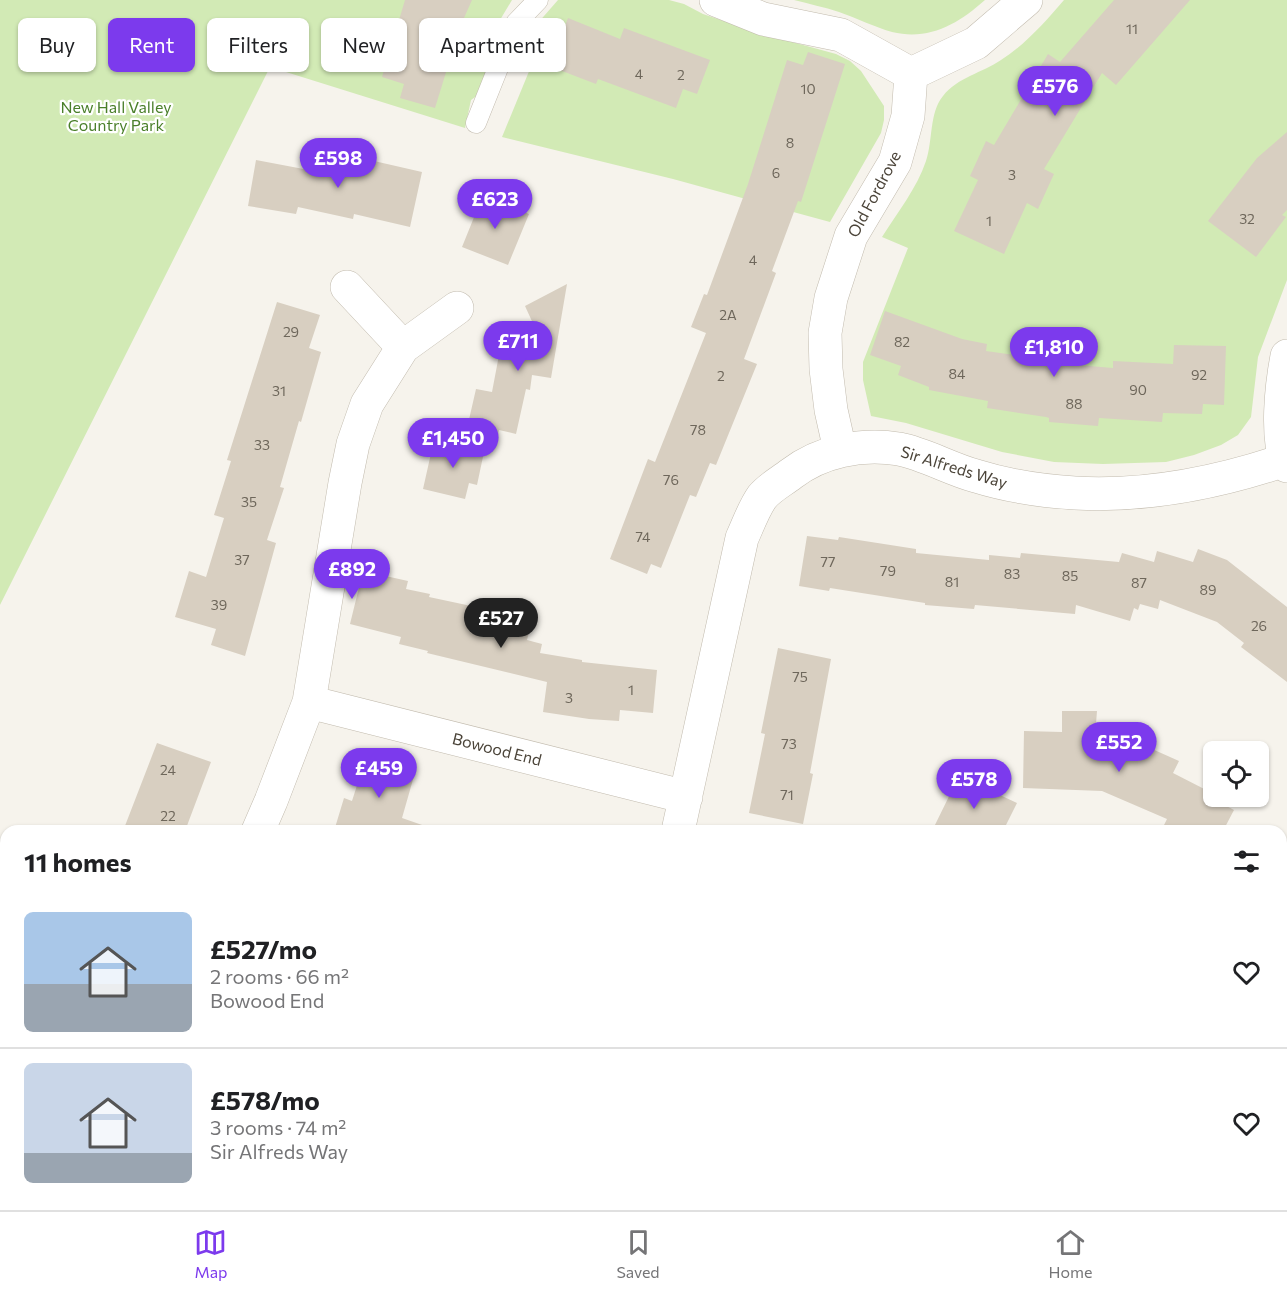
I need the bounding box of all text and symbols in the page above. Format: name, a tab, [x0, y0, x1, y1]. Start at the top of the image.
chip: Buy	[18, 18, 96, 72]
chip: Rent	[108, 18, 195, 72]
chip: Filters	[207, 18, 309, 72]
chip: New	[321, 18, 407, 72]
chip: Apartment	[419, 18, 566, 72]
house number: 11	[1126, 20, 1138, 37]
house number: 4	[635, 65, 644, 82]
house number: 2	[677, 66, 685, 83]
pin: £576	[1019, 66, 1091, 117]
text: £576	[1032, 73, 1079, 97]
house number: 10	[800, 80, 816, 97]
park label: New Hall Valley Country Park	[61, 97, 171, 134]
house number: 8	[786, 134, 794, 151]
pin: £598	[302, 138, 374, 189]
text: £598	[314, 145, 362, 169]
street label: Old Fordrove	[843, 147, 904, 240]
house number: 6	[772, 164, 780, 181]
house number: 3	[1008, 166, 1016, 183]
pin: £623	[459, 179, 531, 230]
text: £623	[471, 186, 519, 210]
house number: 32	[1239, 210, 1255, 227]
house number: 1	[986, 212, 992, 229]
house number: 4	[749, 251, 758, 268]
house number: 2A	[719, 306, 737, 323]
pin: £711	[482, 321, 554, 372]
house number: 29	[283, 323, 299, 340]
pin: £1,810	[1005, 327, 1103, 378]
text: £711	[497, 328, 539, 352]
house number: 82	[894, 333, 910, 350]
text: £1,810	[1024, 334, 1084, 358]
house number: 84	[949, 365, 966, 382]
house number: 92	[1191, 366, 1207, 383]
house number: 2	[717, 367, 725, 384]
house number: 90	[1129, 381, 1147, 398]
house number: 31	[272, 382, 286, 399]
house number: 88	[1066, 395, 1083, 412]
pin: £1,450	[404, 418, 502, 469]
house number: 78	[690, 421, 706, 438]
text: £1,450	[422, 425, 484, 449]
house number: 33	[254, 436, 270, 453]
street label: Sir Alfreds Way	[899, 441, 1010, 492]
house number: 76	[663, 471, 679, 488]
house number: 35	[241, 493, 257, 510]
house number: 74	[636, 528, 651, 545]
pin: £892	[316, 549, 388, 600]
house number: 37	[234, 551, 250, 568]
house number: 77	[821, 553, 835, 570]
text: £892	[328, 556, 376, 580]
house number: 79	[880, 562, 896, 579]
house number: 83	[1004, 565, 1020, 582]
house number: 85	[1062, 567, 1078, 584]
house number: 81	[945, 573, 959, 590]
house number: 87	[1131, 574, 1147, 591]
house number: 89	[1200, 581, 1217, 598]
house number: 39	[211, 596, 227, 613]
pin: £527	[465, 598, 537, 649]
text: £527	[478, 605, 524, 629]
house number: 26	[1251, 617, 1267, 634]
house number: 75	[792, 668, 808, 685]
house number: 1	[628, 681, 634, 698]
house number: 3	[565, 689, 573, 706]
pin: £552	[1083, 722, 1155, 773]
street label: Bowood End	[450, 728, 544, 769]
text: £552	[1096, 729, 1142, 753]
house number: 73	[781, 735, 797, 752]
map controls	[1203, 741, 1269, 807]
button: locate	[1203, 741, 1269, 807]
pin: £459	[343, 748, 415, 799]
text: £459	[355, 755, 403, 779]
pin: £578	[938, 759, 1010, 810]
house number: 24	[160, 761, 177, 778]
text: £578	[950, 766, 998, 790]
house number: 71	[780, 786, 794, 803]
house number: 22	[160, 807, 176, 824]
icon: filters	[1230, 845, 1263, 878]
text: 11 homes	[24, 846, 132, 877]
text: £527/mo	[210, 933, 317, 964]
icon: home	[72, 936, 144, 1008]
icon: heart	[1230, 956, 1263, 989]
text: 2 rooms · 66 m²	[210, 964, 349, 988]
text: Bowood End	[210, 988, 324, 1012]
text: £578/mo	[210, 1084, 320, 1115]
icon: home	[72, 1087, 144, 1159]
icon: heart	[1230, 1107, 1263, 1140]
text: 3 rooms · 74 m²	[210, 1115, 346, 1139]
text: Sir Alfreds Way	[210, 1139, 348, 1163]
tab: Map	[194, 1226, 227, 1281]
tab: Saved	[616, 1226, 660, 1281]
tab: Home	[1049, 1226, 1093, 1281]

